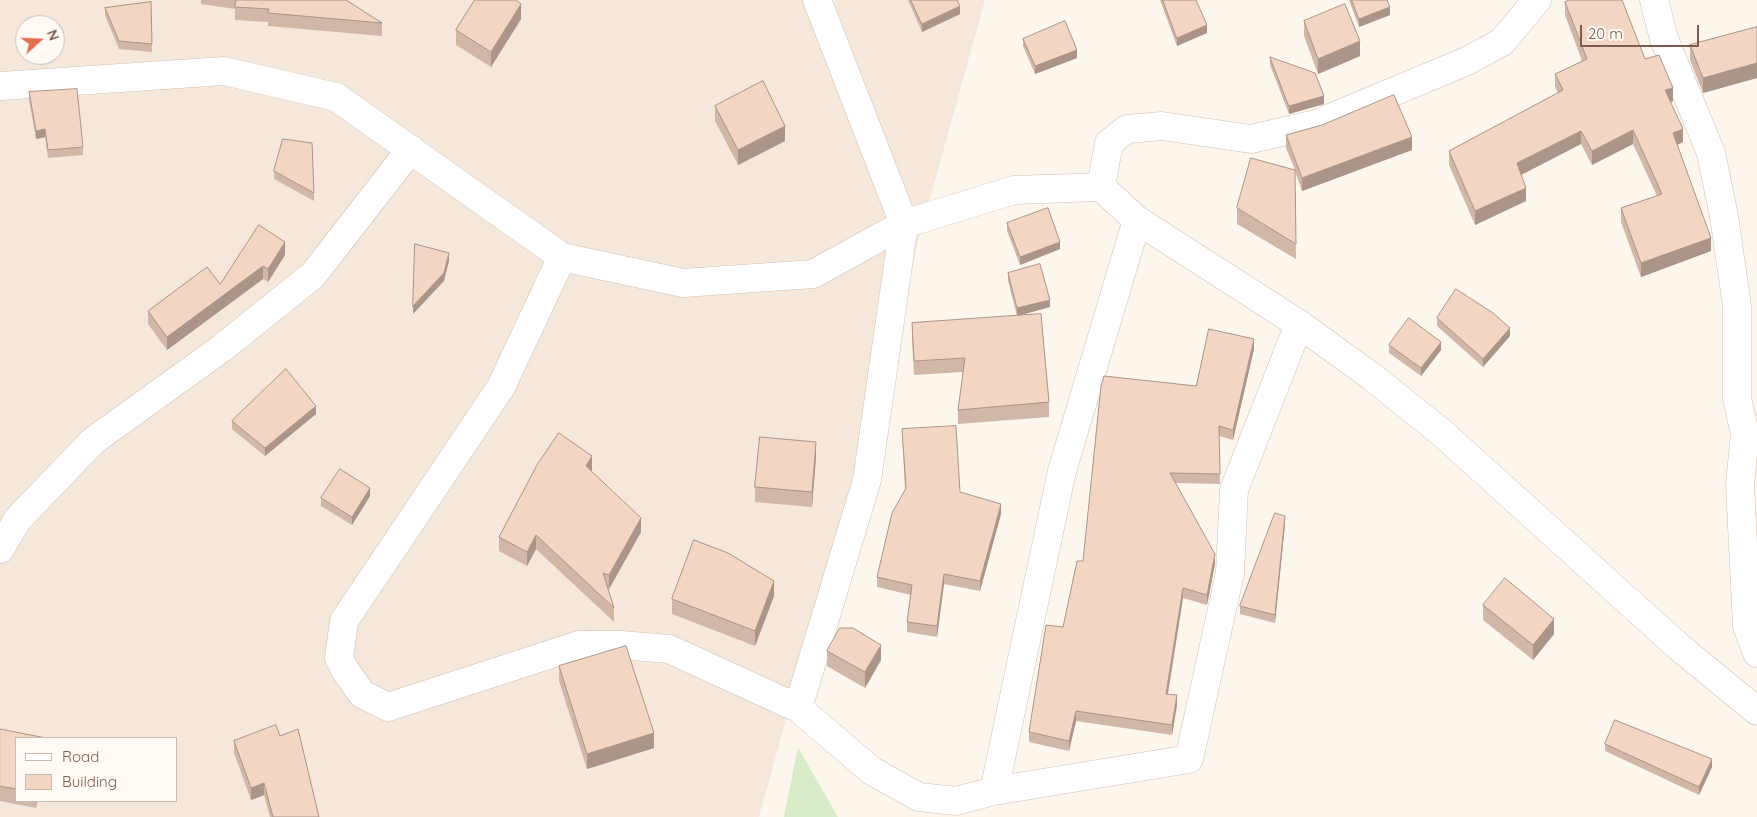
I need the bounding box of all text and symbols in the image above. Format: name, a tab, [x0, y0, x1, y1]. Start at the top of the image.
north arrow	[15, 15, 65, 65]
scale bar	[1582, 15, 1701, 47]
text: 20 m	[1588, 24, 1623, 43]
text: N	[43, 27, 63, 43]
legend	[15, 737, 178, 802]
text: Road	[62, 747, 99, 766]
text: Building	[62, 772, 117, 791]

